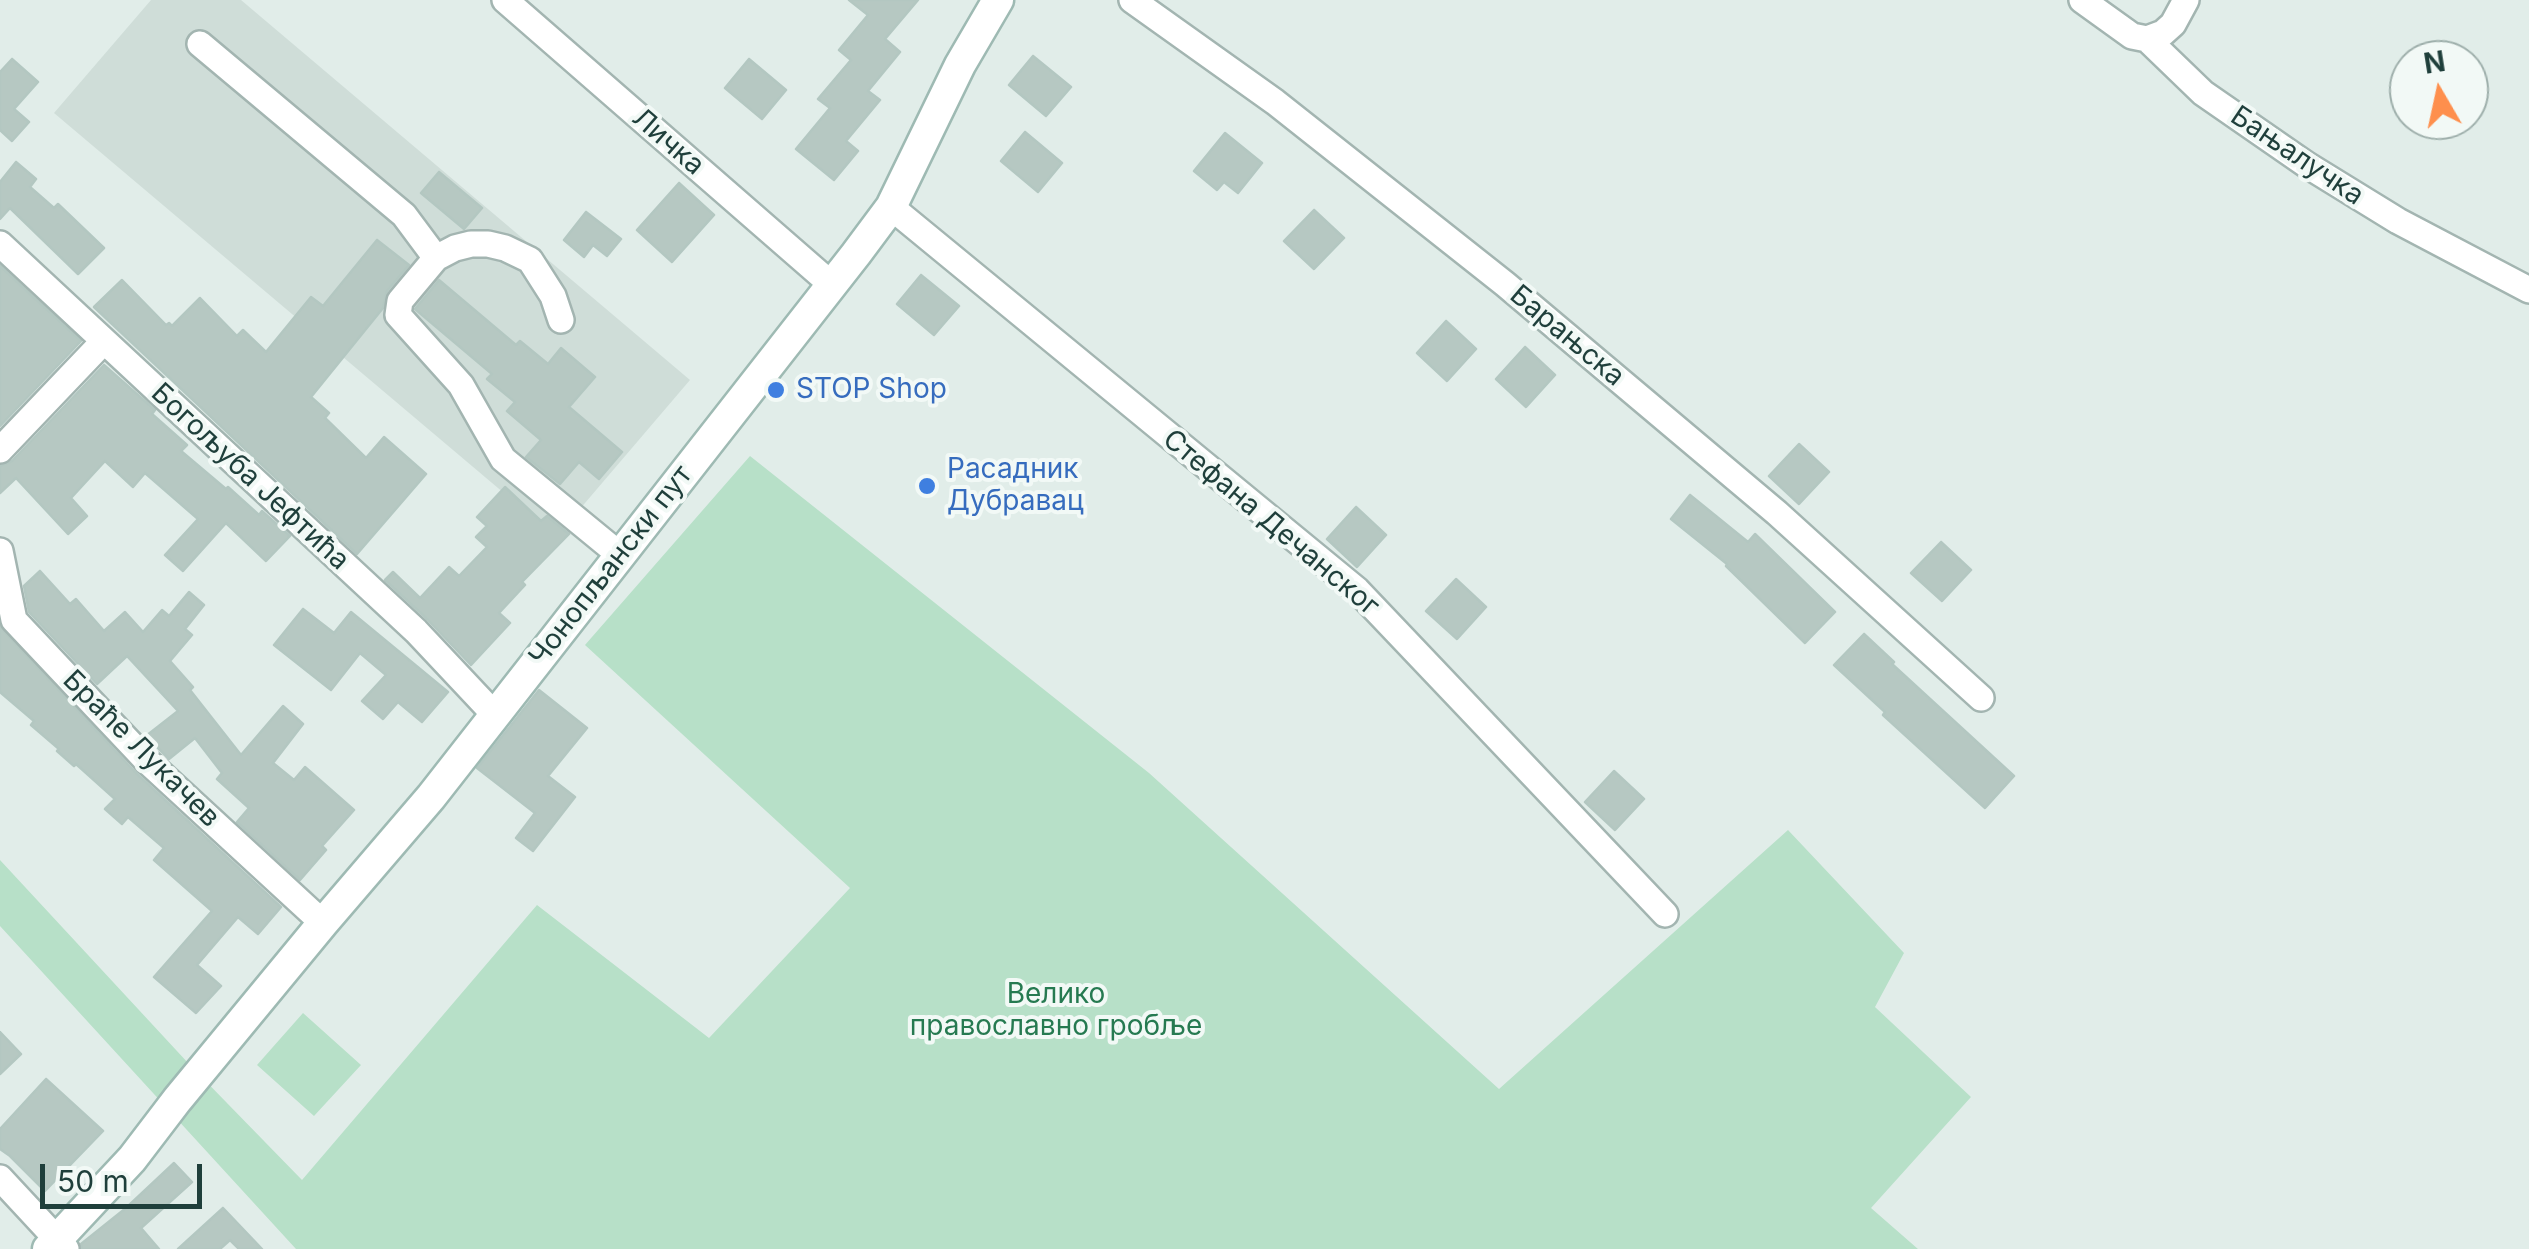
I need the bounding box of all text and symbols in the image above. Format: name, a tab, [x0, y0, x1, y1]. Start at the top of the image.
north arrow	[2389, 40, 2489, 140]
text: N	[2421, 44, 2448, 81]
street label: Бањалучка	[2224, 99, 2370, 213]
street label: Личка	[625, 102, 711, 182]
street label: Барањска	[1503, 278, 1631, 394]
place label: STOP Shop	[796, 373, 947, 407]
street label: Богољуба Јефтића	[144, 377, 356, 577]
marker: STOP Shop	[765, 379, 787, 401]
street label: Стефана Дечанског	[1156, 423, 1386, 623]
place label: Расадник Дубравац	[947, 453, 1084, 519]
street label: Чонопљански пут	[522, 459, 700, 673]
marker: Расадник Дубравац	[916, 475, 938, 497]
street label: Браће Лукачев	[56, 664, 226, 834]
park label: Велико православно гробље	[910, 978, 1202, 1044]
scale bar	[45, 1144, 208, 1206]
text: 50 m	[57, 1163, 129, 1199]

